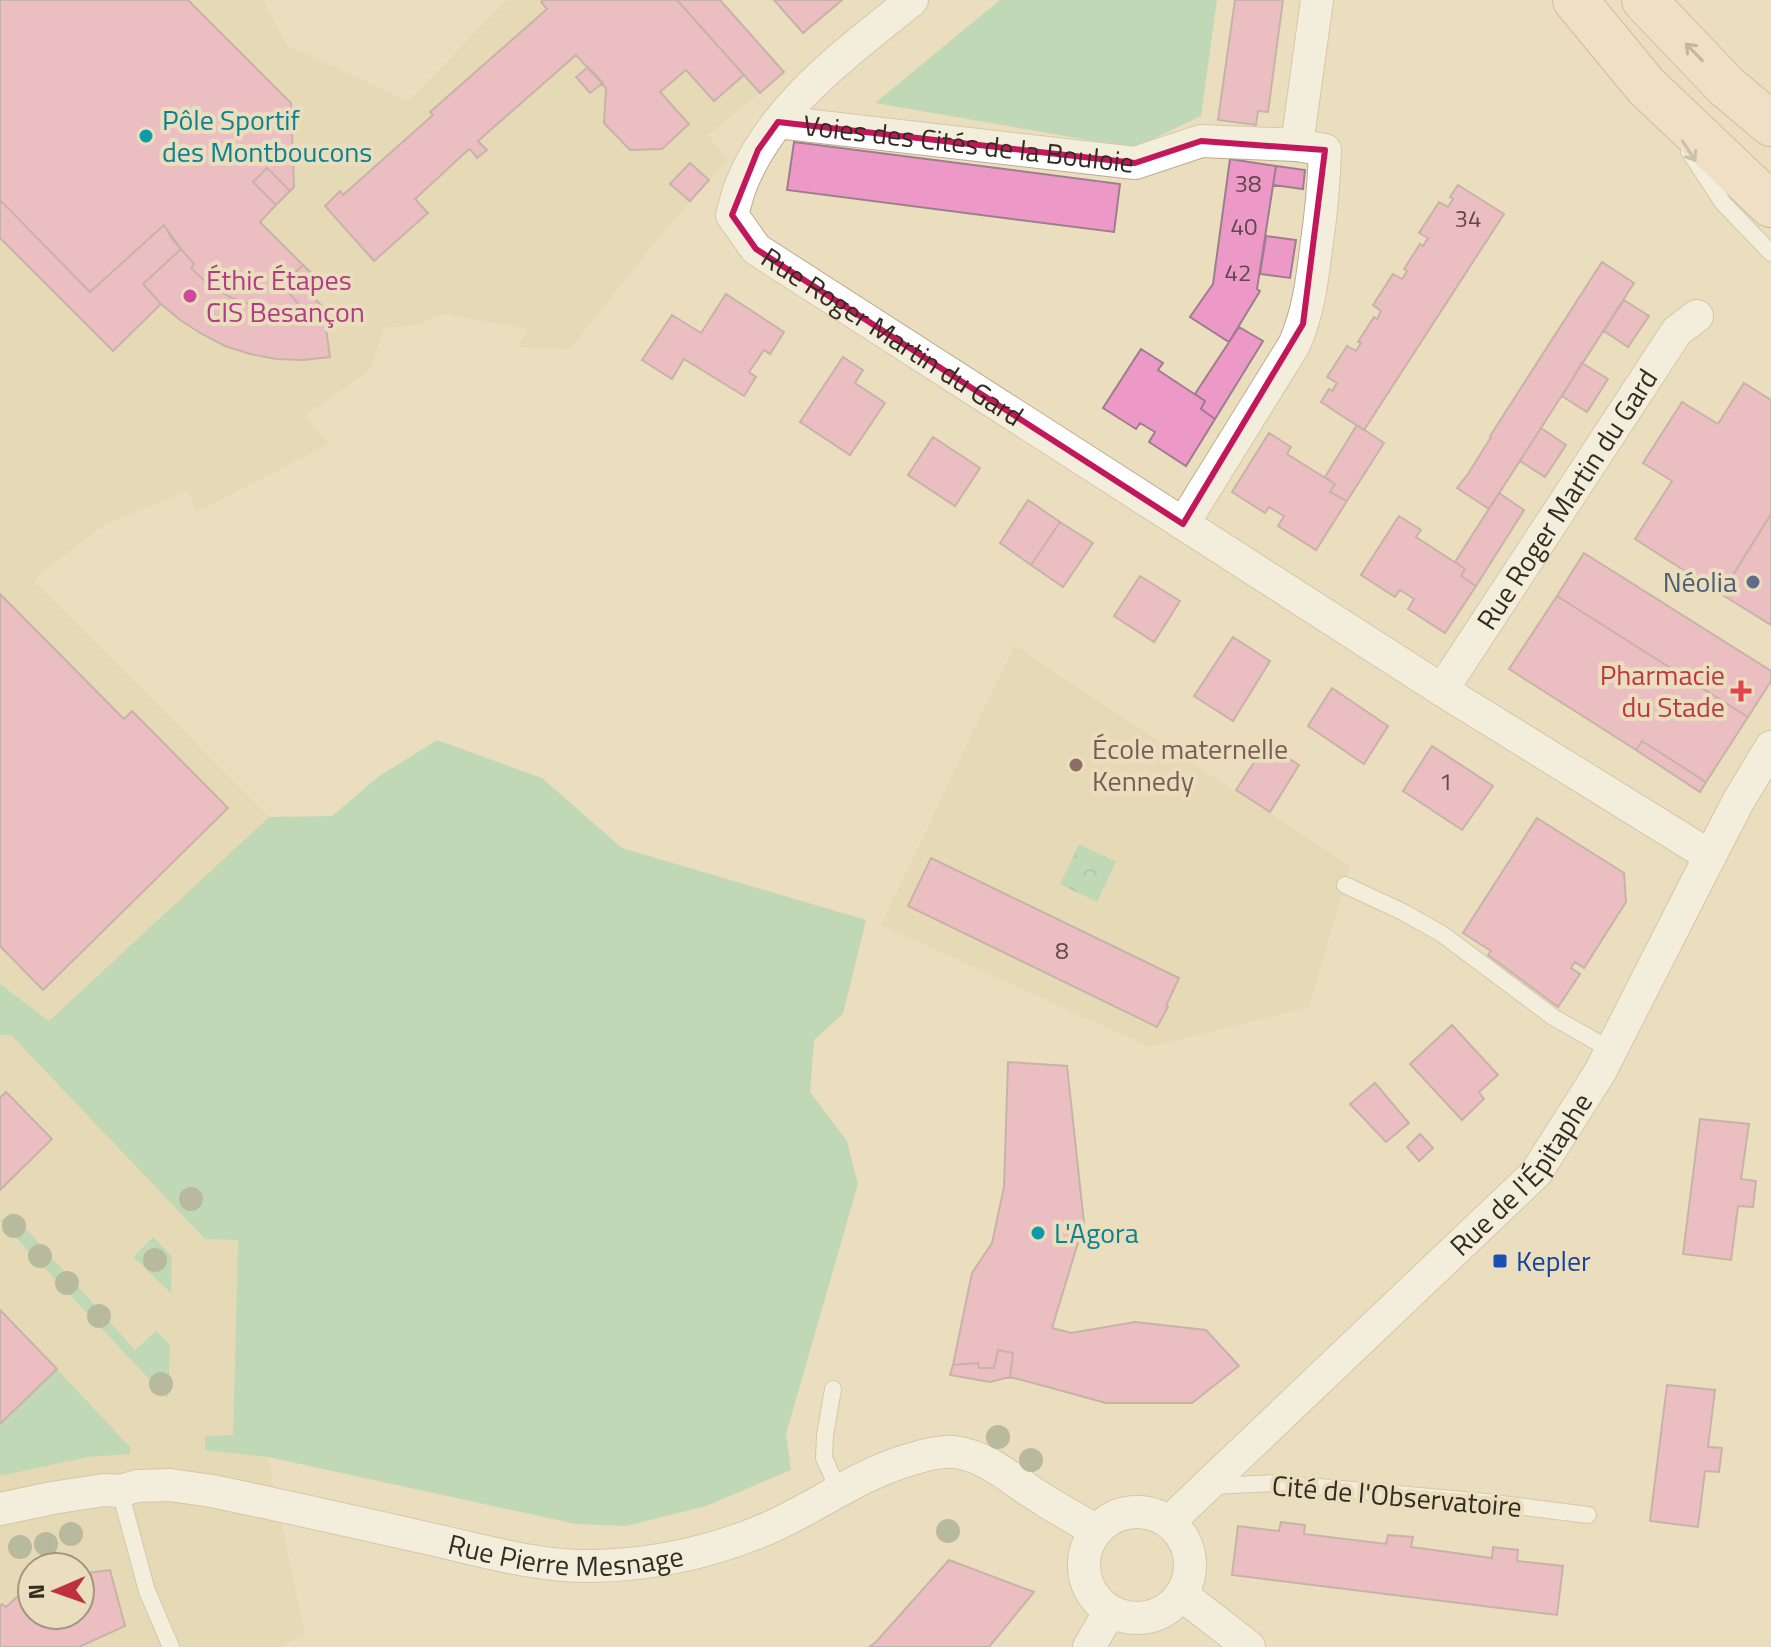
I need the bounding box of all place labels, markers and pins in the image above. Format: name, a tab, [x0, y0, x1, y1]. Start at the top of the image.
place label: Pôle Sportif des Montboucons	[162, 98, 372, 173]
marker: Pôle Sportif des Montboucons	[137, 127, 155, 145]
place label: Éthic Étapes CIS Besançon	[206, 258, 365, 333]
marker: Éthic Étapes CIS Besançon	[181, 287, 199, 305]
place label: Néolia	[1663, 560, 1737, 603]
marker: Néolia	[1744, 573, 1762, 591]
place label: Pharmacie du Stade	[1600, 653, 1725, 728]
marker: Pharmacie du Stade	[1732, 682, 1750, 700]
place label: École maternelle Kennedy	[1092, 727, 1288, 802]
marker: École maternelle Kennedy	[1067, 756, 1085, 774]
place label: L'Agora	[1054, 1211, 1139, 1254]
marker: L'Agora	[1029, 1224, 1047, 1242]
place label: Kepler	[1516, 1239, 1591, 1282]
marker: Kepler	[1491, 1252, 1509, 1270]

